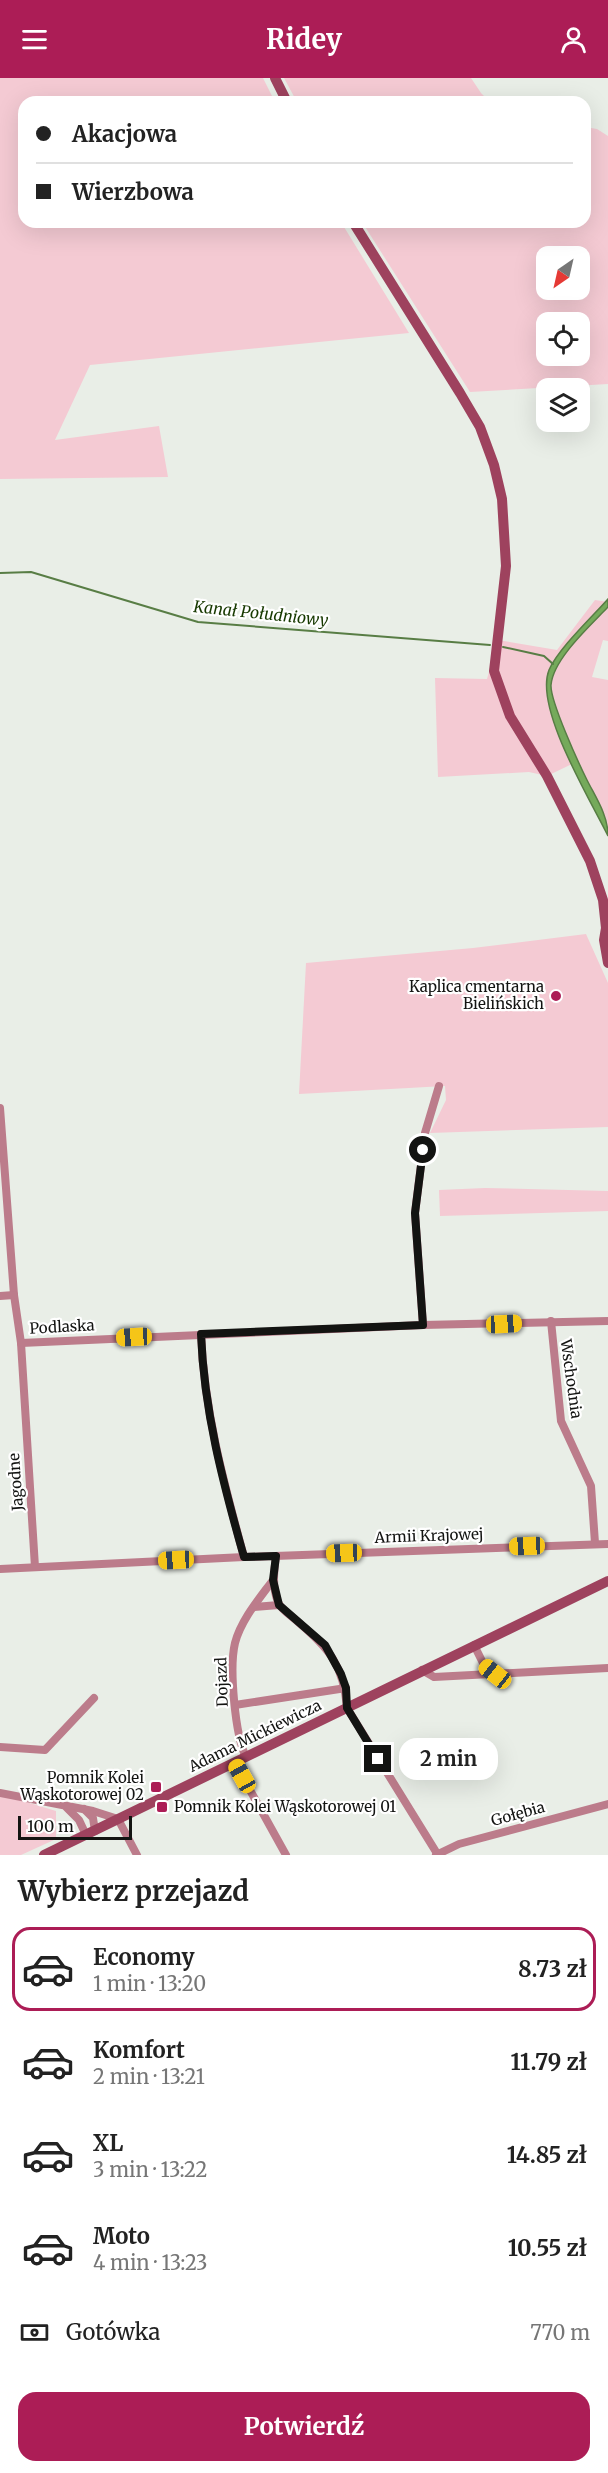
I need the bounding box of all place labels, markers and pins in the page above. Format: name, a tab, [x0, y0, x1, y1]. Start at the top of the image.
place label: Kaplica cmentarna Bielińskich	[409, 977, 544, 1013]
marker: Kaplica cmentarna Bielińskich	[549, 989, 563, 1003]
place label: Pomnik Kolei Wąskotorowej 02	[19, 1768, 144, 1804]
marker: Pomnik Kolei Wąskotorowej 02	[149, 1780, 163, 1794]
place label: Pomnik Kolei Wąskotorowej 01	[174, 1797, 396, 1816]
marker: Pomnik Kolei Wąskotorowej 01	[155, 1800, 169, 1814]

